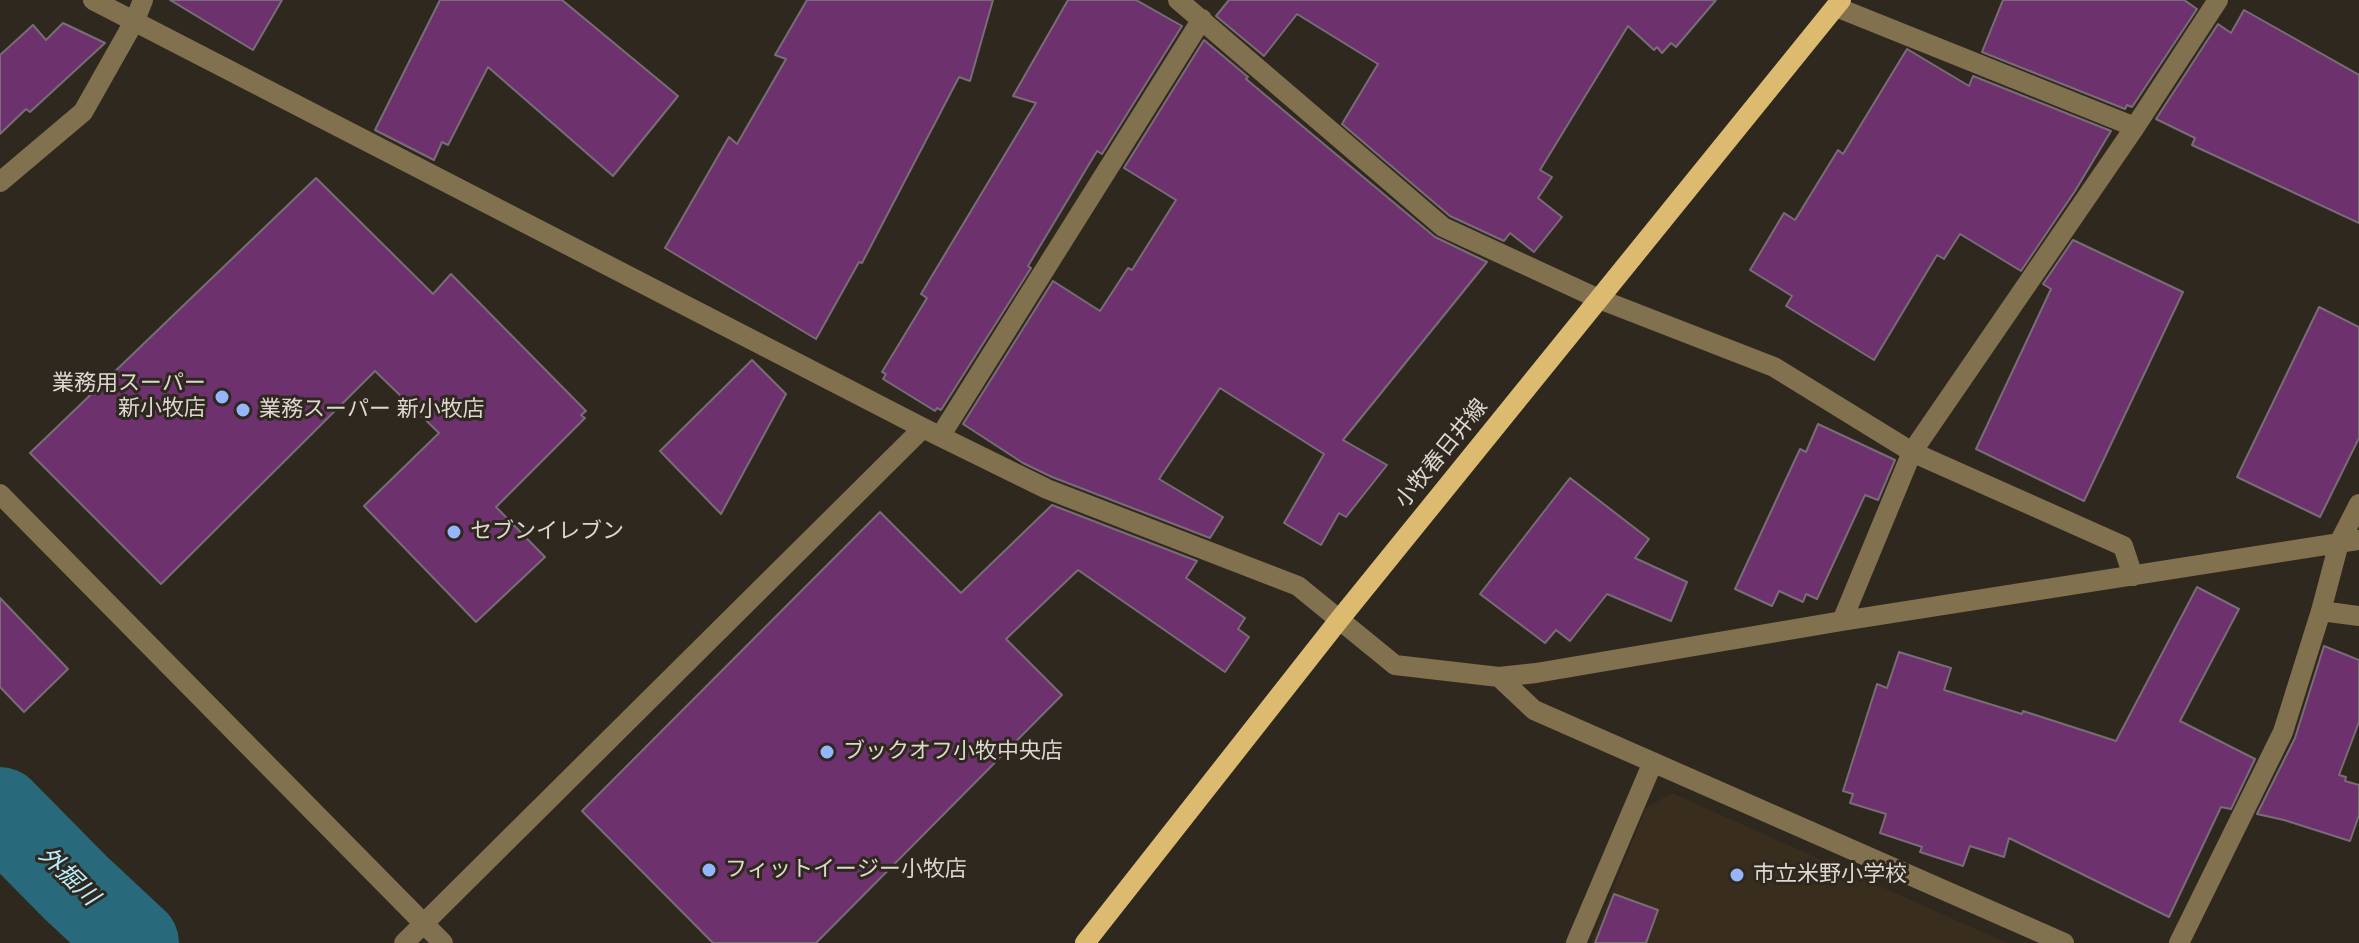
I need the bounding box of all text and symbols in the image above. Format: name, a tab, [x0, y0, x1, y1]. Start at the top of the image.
place label: 業務用スーパー 新小牧店	[52, 371, 206, 422]
marker: 業務用スーパー 新小牧店	[213, 388, 231, 406]
street label: 小牧春日井線	[1390, 394, 1494, 514]
place label: 業務スーパー 新小牧店	[259, 397, 485, 423]
marker: 業務スーパー 新小牧店	[234, 401, 252, 419]
place label: セブンイレブン	[470, 519, 624, 545]
marker: セブンイレブン	[445, 523, 463, 541]
place label: ブックオフ小牧中央店	[843, 739, 1063, 765]
marker: ブックオフ小牧中央店	[818, 743, 836, 761]
water label: 外掘川	[32, 842, 104, 912]
place label: フィットイージー小牧店	[725, 857, 967, 883]
marker: フィットイージー小牧店	[700, 861, 718, 879]
place label: 市立米野小学校	[1753, 862, 1907, 888]
marker: 市立米野小学校	[1728, 866, 1746, 884]

